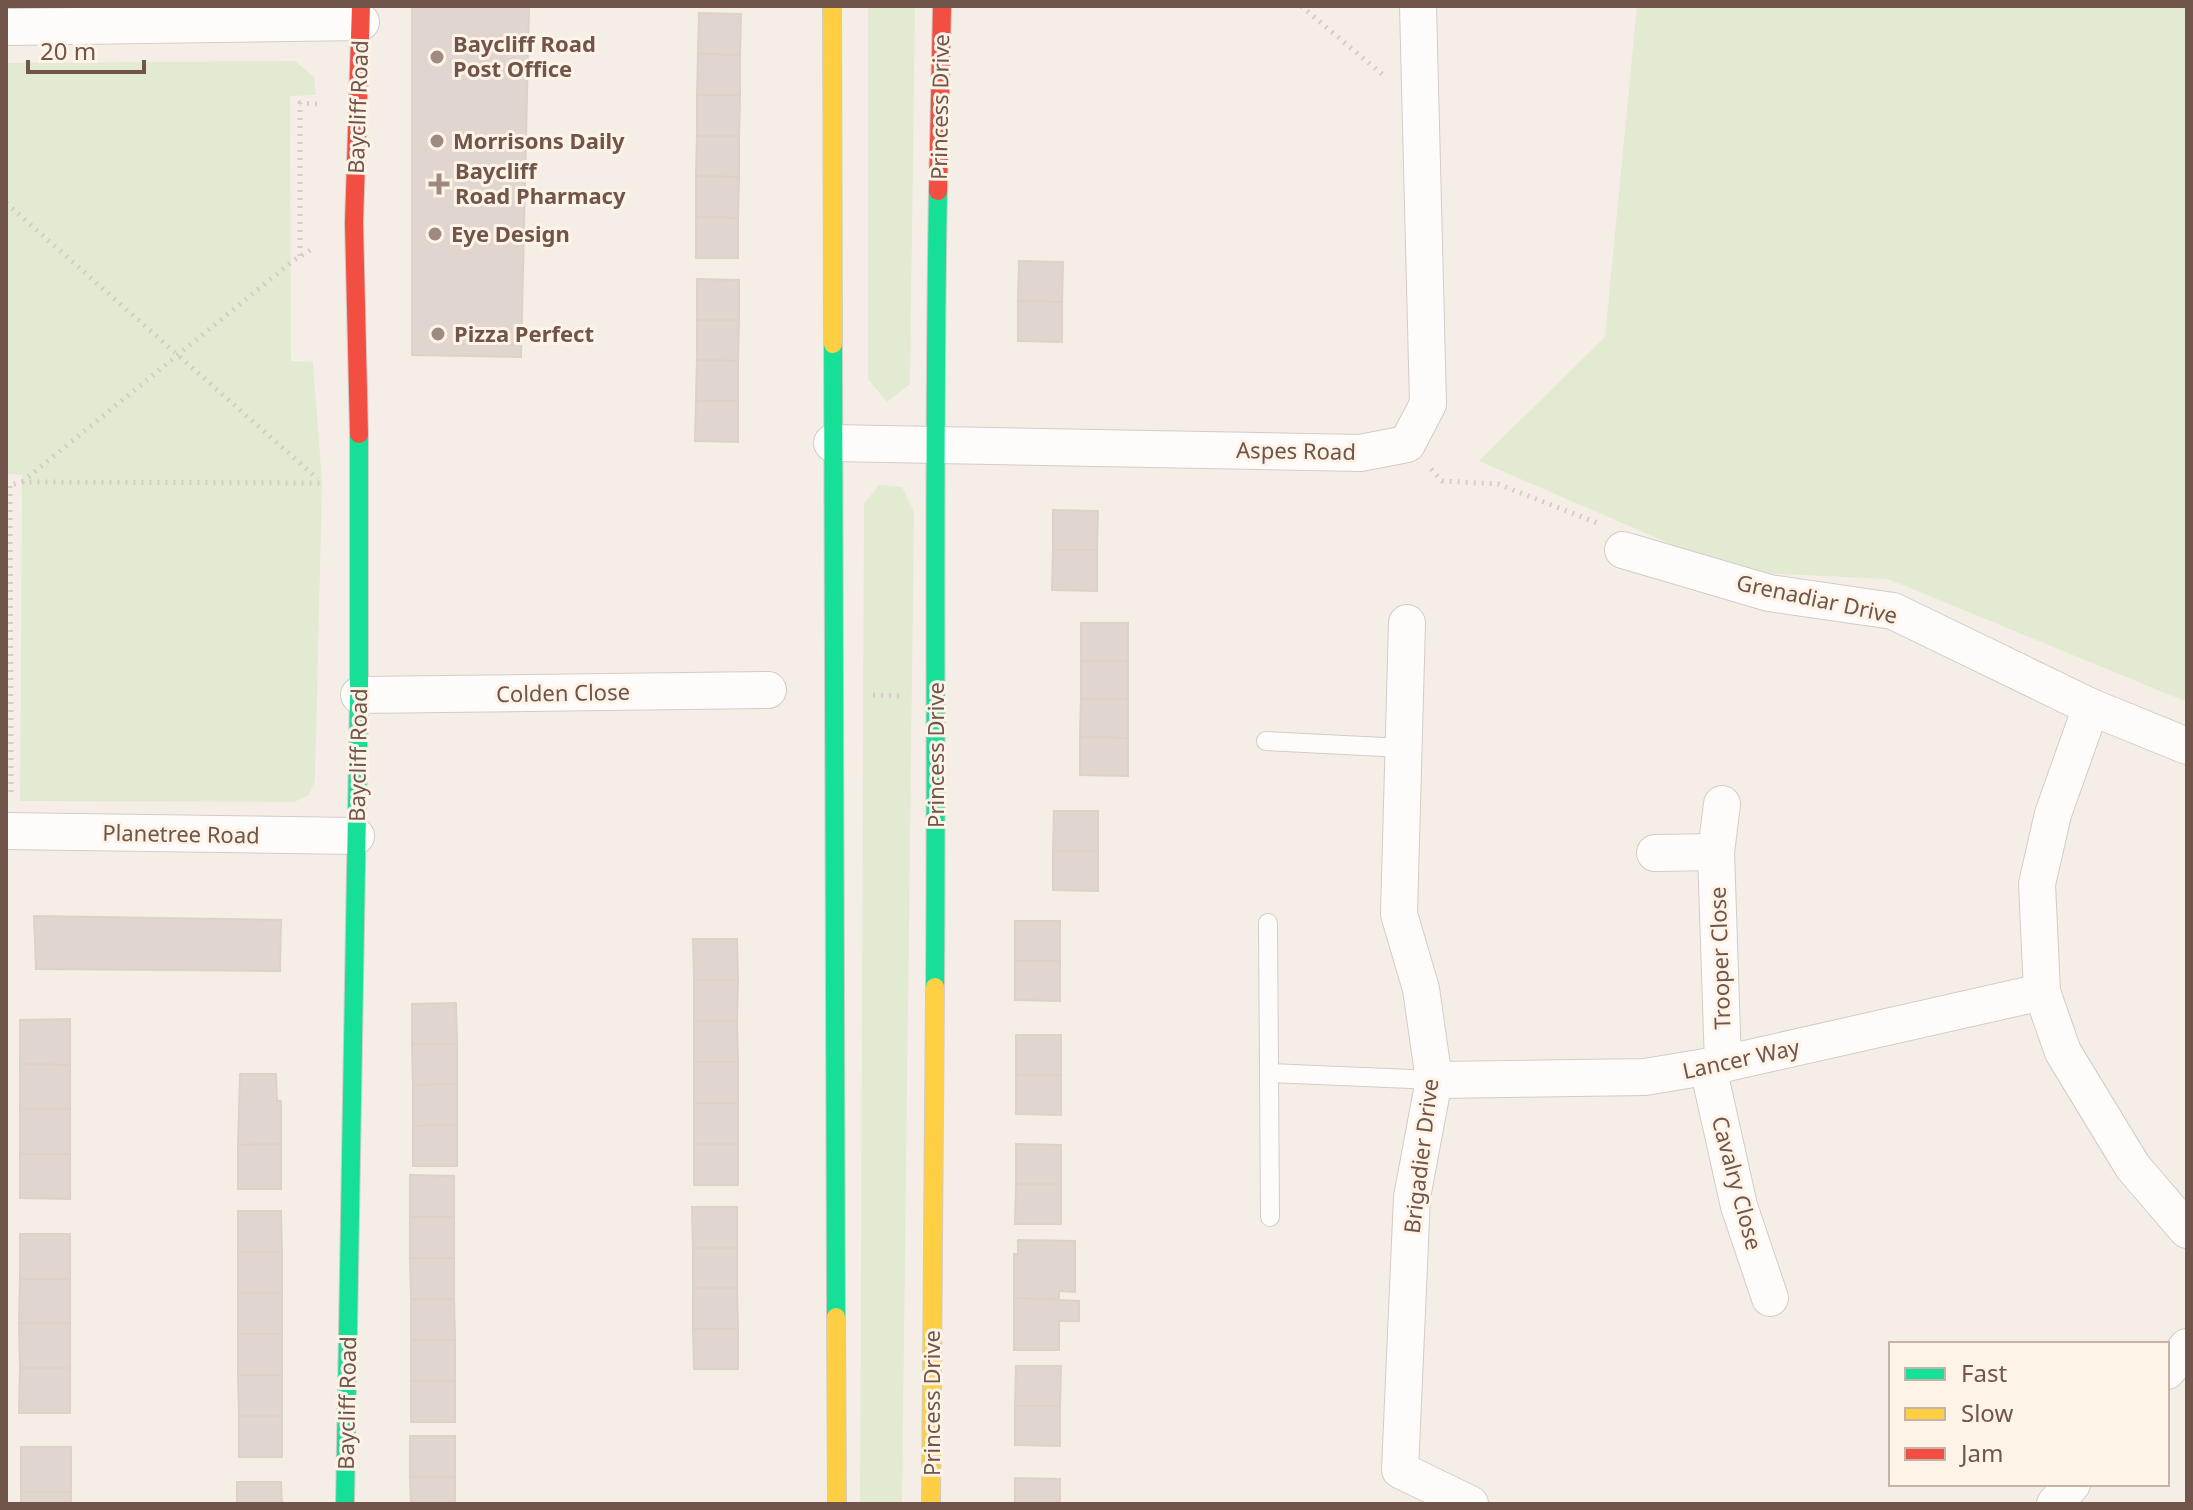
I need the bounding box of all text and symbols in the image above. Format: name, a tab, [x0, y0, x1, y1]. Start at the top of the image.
scale bar	[28, 24, 144, 74]
place label: Baycliff Road Post Office	[453, 28, 596, 83]
text: 20 m	[40, 34, 96, 67]
street label: Princess Drive	[923, 34, 955, 180]
street label: Baycliff Road	[340, 40, 374, 174]
marker: Baycliff Road Post Office	[428, 48, 446, 66]
place label: Morrisons Daily	[453, 125, 625, 155]
marker: Morrisons Daily	[428, 132, 446, 150]
place label: Baycliff Road Pharmacy	[455, 155, 626, 210]
marker: Baycliff Road Pharmacy	[430, 175, 448, 193]
place label: Eye Design	[451, 218, 570, 248]
marker: Eye Design	[426, 225, 444, 243]
place label: Pizza Perfect	[454, 318, 594, 348]
marker: Pizza Perfect	[429, 325, 447, 343]
street label: Aspes Road	[1236, 434, 1356, 466]
street label: Grenadiar Drive	[1734, 566, 1900, 630]
street label: Colden Close	[496, 676, 630, 708]
street label: Princess Drive	[920, 682, 950, 828]
street label: Baycliff Road	[341, 688, 373, 822]
street label: Planetree Road	[102, 817, 260, 849]
street label: Trooper Close	[1702, 886, 1736, 1030]
street label: Lancer Way	[1680, 1031, 1803, 1085]
street label: Brigadier Drive	[1396, 1077, 1444, 1235]
street label: Cavalry Close	[1706, 1113, 1770, 1253]
street label: Princess Drive	[916, 1330, 946, 1476]
street label: Baycliff Road	[330, 1336, 362, 1470]
legend	[1889, 1342, 2169, 1486]
text: Fast	[1961, 1356, 2007, 1389]
text: Slow	[1961, 1396, 2013, 1429]
text: Jam	[1959, 1436, 2003, 1469]

